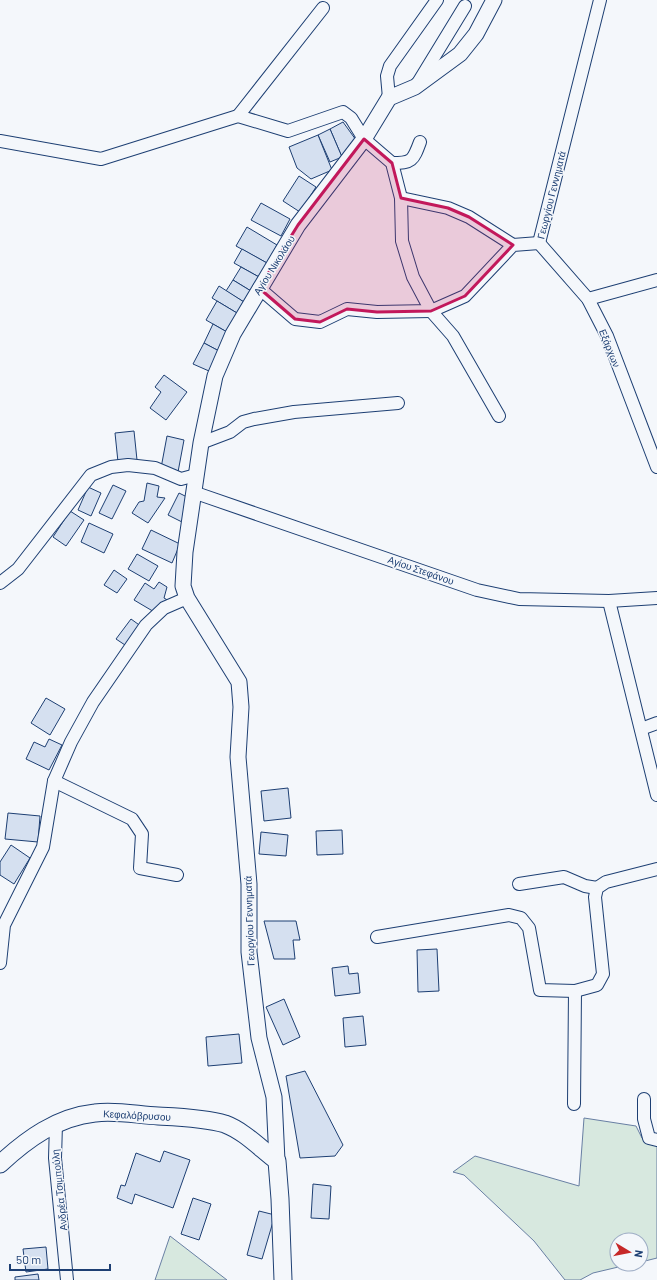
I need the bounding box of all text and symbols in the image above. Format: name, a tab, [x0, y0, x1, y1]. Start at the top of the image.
street label: Γεωργίου Γεννηματά	[534, 150, 568, 240]
street label: Αγίου Νικολάου	[251, 233, 297, 297]
street label: Εξάρχων	[596, 327, 623, 369]
street label: Αγίου Στεφάνου	[386, 553, 456, 587]
street label: Γεωργίου Γεννηματά	[241, 876, 257, 966]
street label: Κεφαλόβρυσου	[103, 1107, 171, 1123]
street label: Ανδρέα Τσιμπούλη	[49, 1149, 69, 1231]
north arrow	[609, 1232, 649, 1272]
scale bar	[10, 1246, 110, 1272]
text: N	[632, 1249, 646, 1259]
text: 50 m	[16, 1252, 41, 1266]

